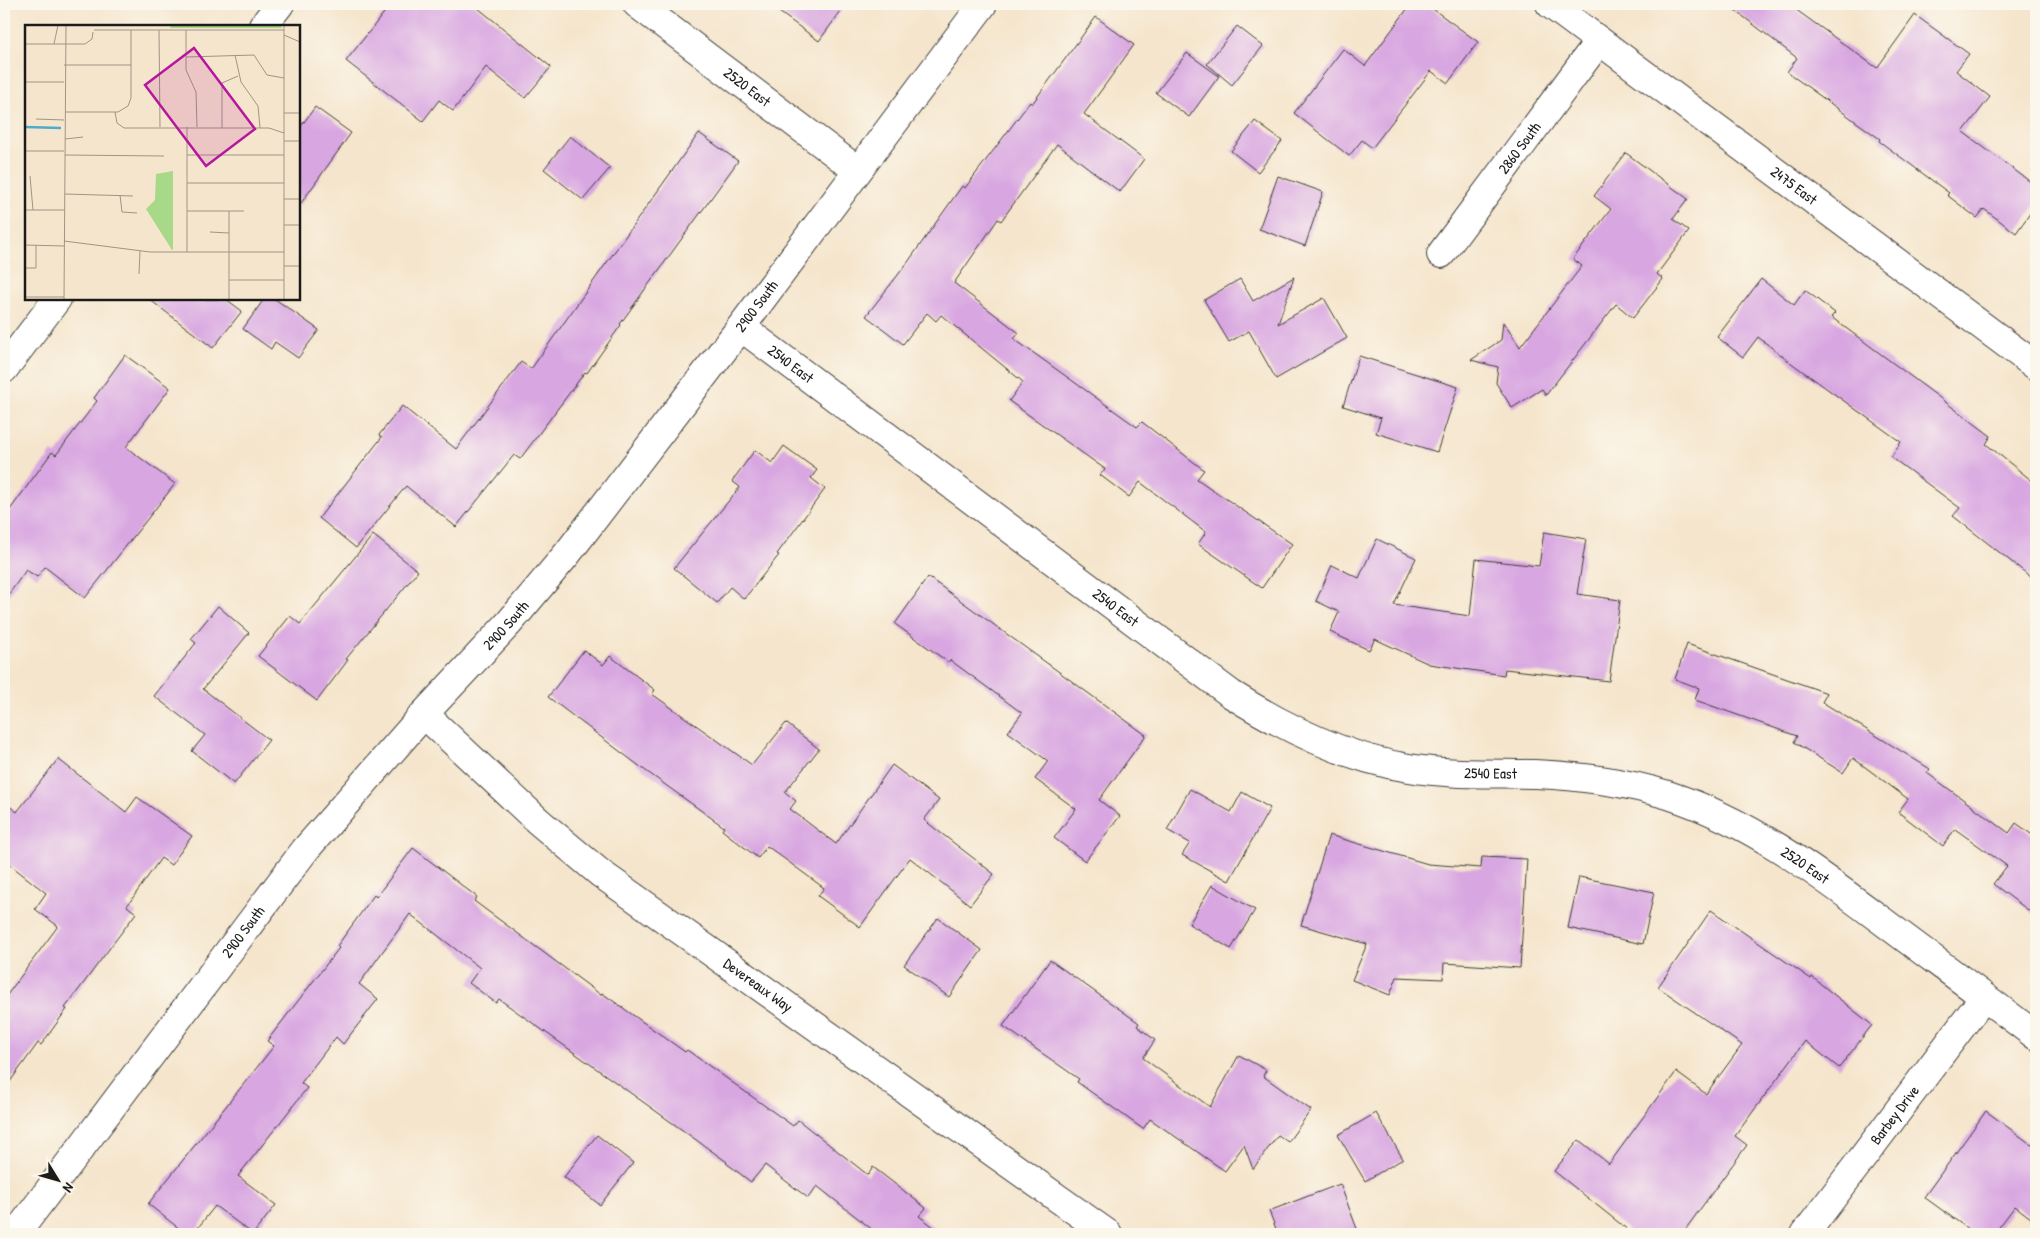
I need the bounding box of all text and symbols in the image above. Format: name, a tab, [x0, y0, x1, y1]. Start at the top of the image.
inset map	[25, 25, 300, 300]
street label: 2520 East	[720, 62, 776, 112]
street label: 2860 South	[1493, 117, 1546, 178]
street label: 2475 East	[1766, 161, 1822, 210]
street label: 2900 South	[730, 276, 783, 336]
street label: 2540 East	[764, 340, 819, 388]
street label: 2540 East	[1088, 583, 1144, 632]
street label: 2900 South	[478, 596, 533, 655]
street label: 2540 East	[1464, 762, 1518, 784]
street label: 2520 East	[1777, 841, 1834, 889]
street label: 2900 South	[217, 901, 269, 962]
street label: Devereaux Way	[719, 953, 797, 1017]
street label: Barbey Drive	[1865, 1081, 1924, 1149]
north arrow	[32, 1156, 82, 1206]
text: N	[59, 1179, 79, 1197]

